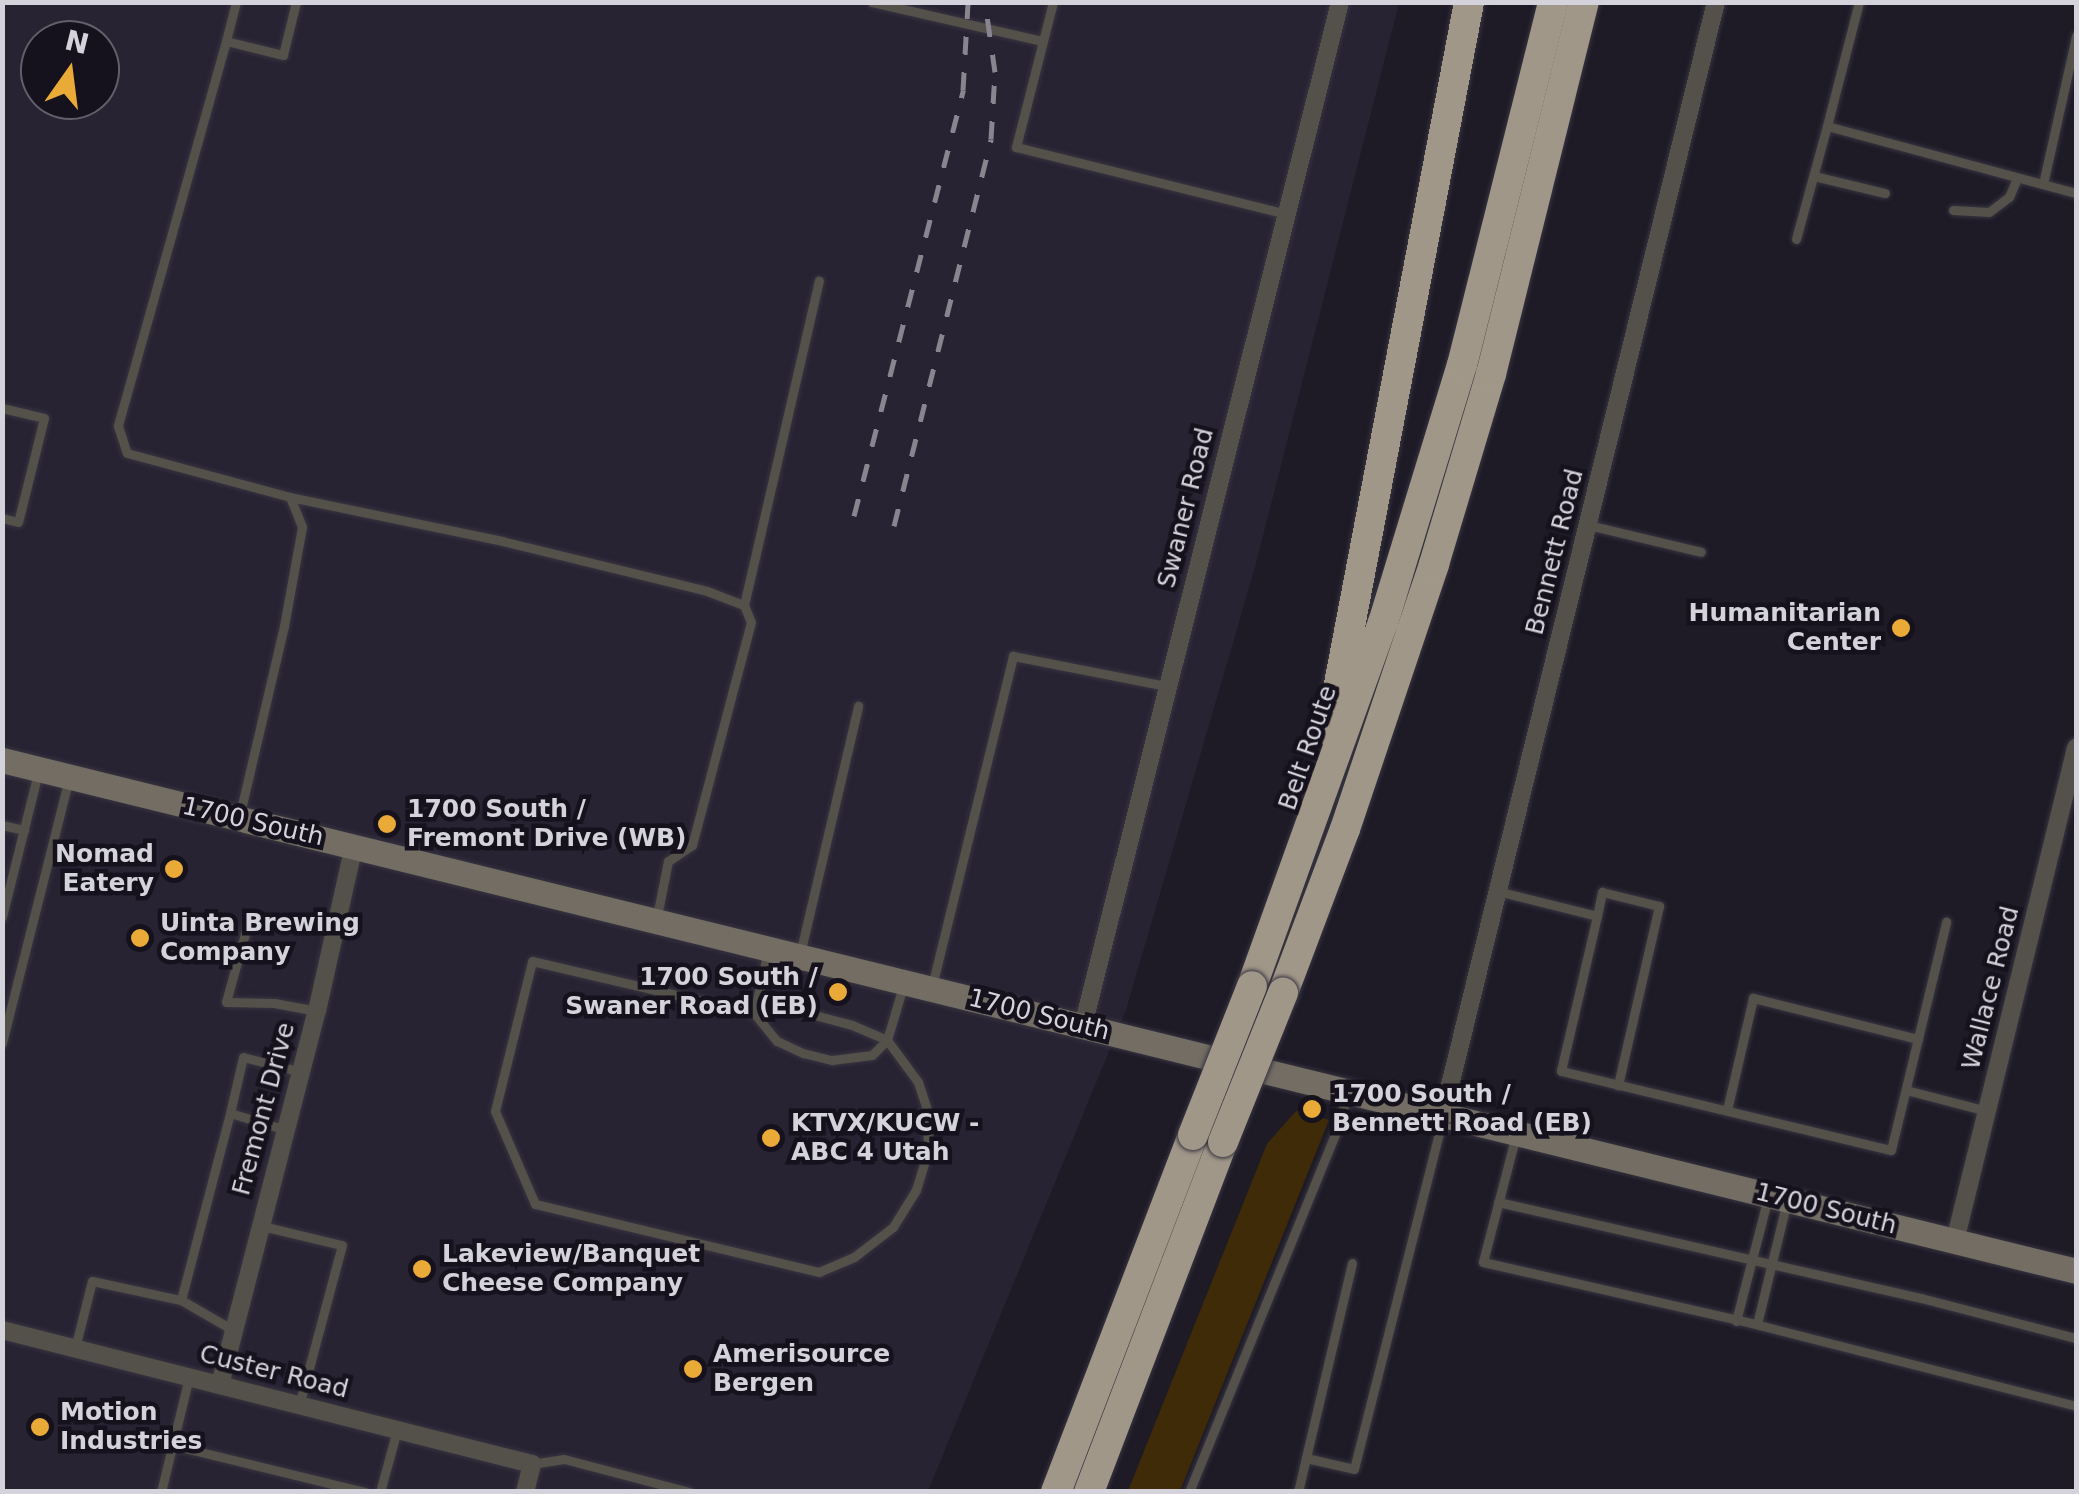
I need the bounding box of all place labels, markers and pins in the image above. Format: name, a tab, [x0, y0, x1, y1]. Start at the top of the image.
place label: Humanitarian Center	[1689, 599, 1881, 658]
marker: Humanitarian Center	[1890, 617, 1912, 639]
place label: 1700 South / Fremont Drive (WB)	[407, 795, 687, 854]
marker: 1700 South / Fremont Drive (WB)	[376, 813, 398, 835]
place label: Nomad Eatery	[55, 840, 154, 899]
marker: Nomad Eatery	[163, 858, 185, 880]
place label: Uinta Brewing Company	[160, 909, 360, 968]
marker: Uinta Brewing Company	[129, 927, 151, 949]
place label: 1700 South / Swaner Road (EB)	[565, 963, 818, 1022]
marker: 1700 South / Swaner Road (EB)	[827, 981, 849, 1003]
place label: 1700 South / Bennett Road (EB)	[1332, 1080, 1592, 1139]
marker: 1700 South / Bennett Road (EB)	[1301, 1098, 1323, 1120]
place label: KTVX/KUCW - ABC 4 Utah	[791, 1109, 979, 1168]
marker: KTVX/KUCW - ABC 4 Utah	[760, 1127, 782, 1149]
place label: Lakeview/Banquet Cheese Company	[442, 1240, 700, 1299]
marker: Lakeview/Banquet Cheese Company	[411, 1258, 433, 1280]
place label: Amerisource Bergen	[713, 1340, 890, 1399]
marker: Amerisource Bergen	[682, 1358, 704, 1380]
place label: Motion Industries	[60, 1398, 202, 1457]
marker: Motion Industries	[29, 1416, 51, 1438]

